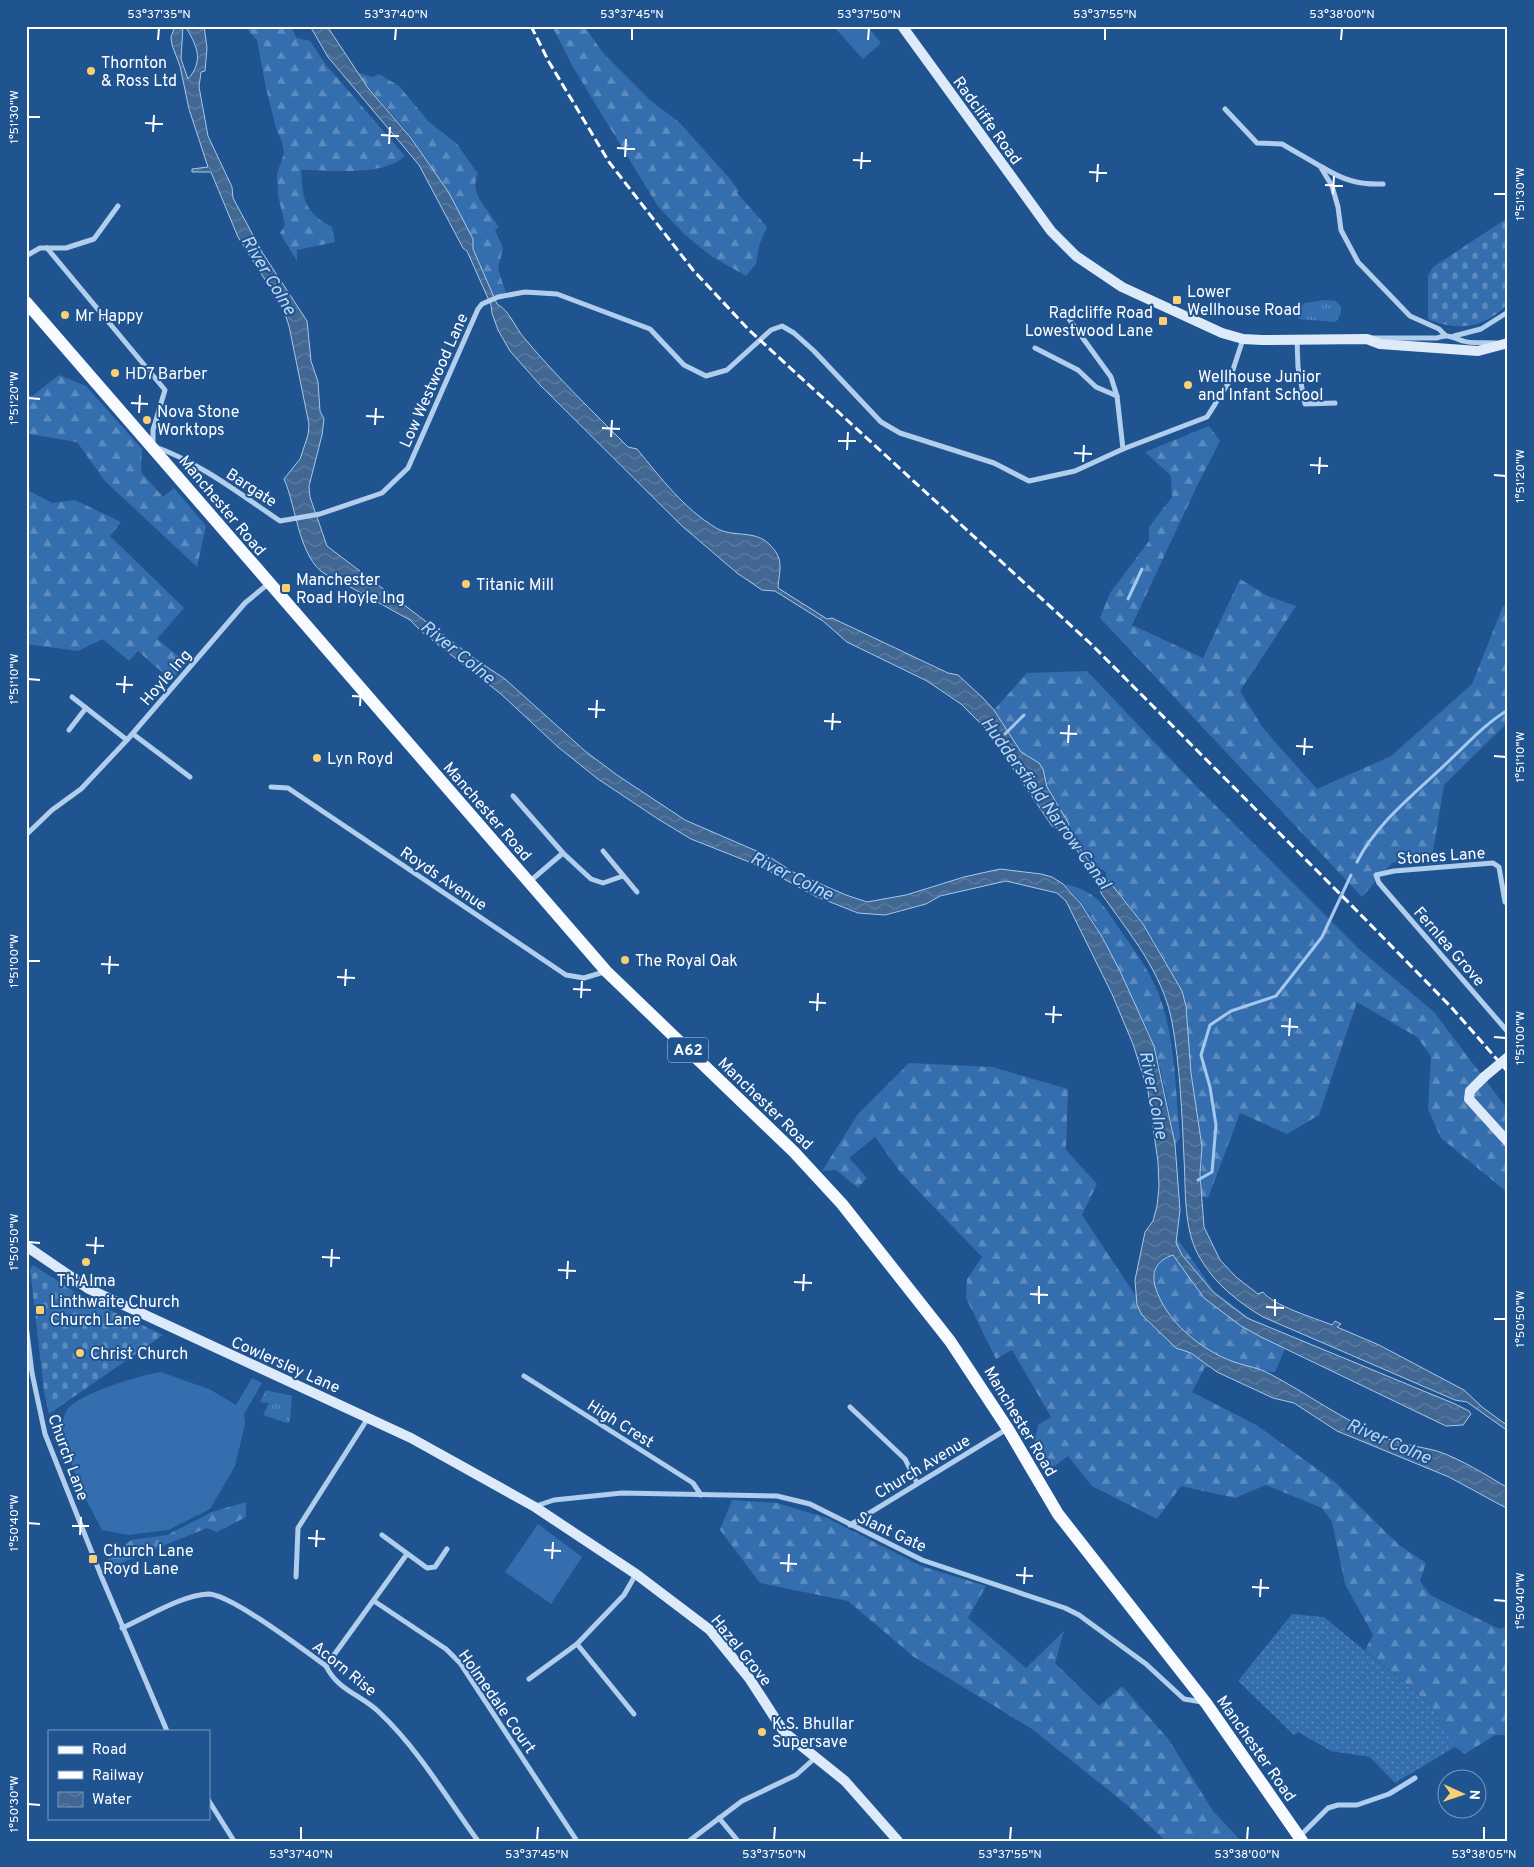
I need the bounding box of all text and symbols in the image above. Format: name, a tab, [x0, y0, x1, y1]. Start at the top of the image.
text: 53°37'35"N	[127, 7, 191, 23]
text: 53°37'40"N	[364, 7, 428, 23]
text: 53°37'45"N	[600, 7, 664, 23]
text: 53°37'50"N	[837, 7, 901, 23]
text: 53°37'55"N	[1073, 7, 1137, 23]
text: 53°38'00"N	[1309, 7, 1375, 23]
place label: Thornton & Ross Ltd	[101, 54, 177, 92]
marker: Thornton & Ross Ltd	[85, 65, 97, 77]
street label: Radcliffe Road	[948, 73, 1025, 169]
text: 1°51'30"W	[7, 90, 23, 144]
text: 1°51'30"W	[1513, 167, 1529, 221]
water label: River Colne	[235, 232, 301, 321]
place label: Lower Wellhouse Road	[1187, 283, 1301, 321]
marker: Lower Wellhouse Road	[1171, 294, 1183, 306]
place label: Radcliffe Road Lowestwood Lane	[1025, 304, 1153, 342]
place label: Mr Happy	[75, 307, 144, 327]
marker: Mr Happy	[59, 309, 71, 321]
street label: Low Westwood Lane	[396, 310, 473, 451]
marker: Radcliffe Road Lowestwood Lane	[1157, 315, 1169, 327]
place label: HD7 Barber	[125, 365, 207, 385]
marker: HD7 Barber	[109, 367, 121, 379]
place label: Wellhouse Junior and Infant School	[1198, 368, 1323, 406]
text: 1°51'20"W	[7, 371, 23, 425]
marker: Wellhouse Junior and Infant School	[1182, 379, 1194, 391]
place label: Nova Stone Worktops	[157, 403, 239, 441]
marker: Nova Stone Worktops	[141, 414, 153, 426]
text: 1°51'20"W	[1513, 449, 1529, 503]
street label: Manchester Road	[174, 452, 269, 561]
street label: Bargate	[222, 465, 280, 513]
place label: Manchester Road Hoyle Ing	[296, 571, 405, 609]
place label: Titanic Mill	[476, 576, 554, 596]
marker: Titanic Mill	[460, 578, 472, 590]
marker: Manchester Road Hoyle Ing	[280, 582, 292, 594]
water label: River Colne	[415, 616, 499, 691]
street label: Hoyle Ing	[137, 646, 196, 710]
text: 1°51'10"W	[7, 654, 23, 704]
water label: Huddersfield Narrow Canal	[975, 713, 1116, 896]
text: 1°51'10"W	[1513, 732, 1529, 782]
place label: Lyn Royd	[327, 750, 393, 770]
marker: Lyn Royd	[311, 752, 323, 764]
street label: Manchester Road	[438, 759, 535, 866]
street label: Royds Avenue	[396, 843, 490, 916]
street label: Stones Lane	[1396, 844, 1486, 870]
water label: River Colne	[746, 847, 837, 908]
street label: Fernlea Grove	[1408, 903, 1488, 991]
text: 1°51'00"W	[7, 934, 23, 988]
place label: The Royal Oak	[635, 952, 738, 972]
marker: The Royal Oak	[619, 954, 631, 966]
text: 1°51'00"W	[1513, 1011, 1529, 1065]
road number: A62	[668, 1038, 708, 1062]
water label: River Colne	[1133, 1049, 1172, 1142]
street label: Manchester Road	[713, 1054, 817, 1155]
text: 1°50'50"W	[7, 1213, 23, 1271]
marker: Th'Alma	[80, 1256, 92, 1268]
place label: Th'Alma	[57, 1272, 115, 1292]
text: 1°50'50"W	[1513, 1290, 1529, 1348]
place label: Linthwaite Church Church Lane	[50, 1293, 180, 1331]
marker: Linthwaite Church Church Lane	[34, 1304, 46, 1316]
street label: Cowlersley Lane	[228, 1333, 343, 1399]
place label: Christ Church	[90, 1345, 188, 1365]
marker: Christ Church	[74, 1347, 86, 1359]
street label: Manchester Road	[979, 1363, 1060, 1481]
street label: High Crest	[583, 1396, 657, 1453]
street label: Church Lane	[42, 1412, 92, 1504]
water label: River Colne	[1343, 1414, 1435, 1471]
street label: Church Avenue	[872, 1431, 974, 1504]
text: 1°50'40"W	[7, 1494, 23, 1552]
street label: Slant Gate	[853, 1508, 929, 1558]
place label: Church Lane Royd Lane	[103, 1542, 194, 1580]
marker: Church Lane Royd Lane	[87, 1553, 99, 1565]
text: 1°50'40"W	[1513, 1572, 1529, 1630]
street label: Hazel Grove	[706, 1612, 775, 1691]
street label: Acorn Rise	[307, 1637, 380, 1702]
street label: Holmedale Court	[453, 1646, 540, 1758]
street label: Manchester Road	[1211, 1692, 1299, 1806]
place label: K.S. Bhullar Supersave	[772, 1715, 854, 1753]
marker: K.S. Bhullar Supersave	[756, 1726, 768, 1738]
legend	[48, 1730, 210, 1820]
text: Road	[92, 1741, 127, 1760]
text: Railway	[92, 1767, 144, 1786]
north arrow	[1436, 1770, 1486, 1820]
text: 1°50'30"W	[7, 1776, 23, 1832]
text: N	[1465, 1789, 1482, 1800]
text: Water	[92, 1791, 132, 1810]
text: 53°37'40"N	[269, 1847, 333, 1863]
text: 53°37'45"N	[505, 1847, 569, 1863]
text: 53°37'50"N	[742, 1847, 806, 1863]
text: 53°37'55"N	[978, 1847, 1042, 1863]
text: 53°38'00"N	[1214, 1847, 1280, 1863]
text: 53°38'05"N	[1451, 1847, 1517, 1863]

